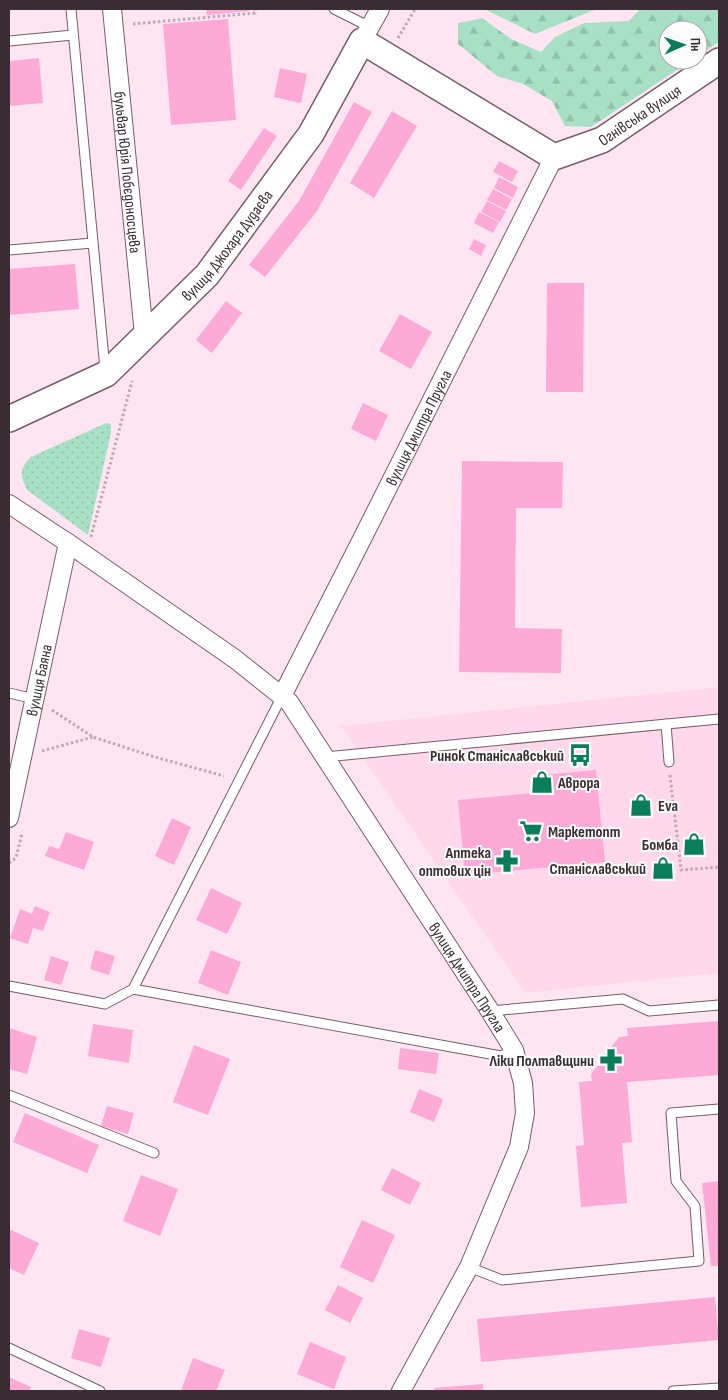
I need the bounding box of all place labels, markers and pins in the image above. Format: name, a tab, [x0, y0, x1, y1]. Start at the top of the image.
bus stop icon: Ринок Станіславський	[567, 742, 593, 768]
place label: Ринок Станіславський	[430, 747, 564, 766]
shop icon: Аврора	[529, 769, 555, 795]
place label: Аврора	[557, 774, 600, 793]
shop icon: Eva	[628, 792, 654, 818]
place label: Eva	[658, 797, 678, 816]
supermarket icon: Маркетопт	[518, 818, 544, 844]
place label: Маркетопт	[548, 823, 620, 842]
shop icon: Бомба	[681, 831, 707, 857]
place label: Бомба	[642, 836, 678, 855]
place label: Аптека оптових цін	[419, 844, 491, 881]
pharmacy icon: Аптека оптових цін	[494, 848, 520, 874]
shop icon: Станіславський	[650, 855, 676, 881]
place label: Станіславський	[550, 860, 646, 879]
pharmacy icon: Ліки Полтавщини	[598, 1047, 624, 1073]
place label: Ліки Полтавщини	[488, 1052, 594, 1071]

